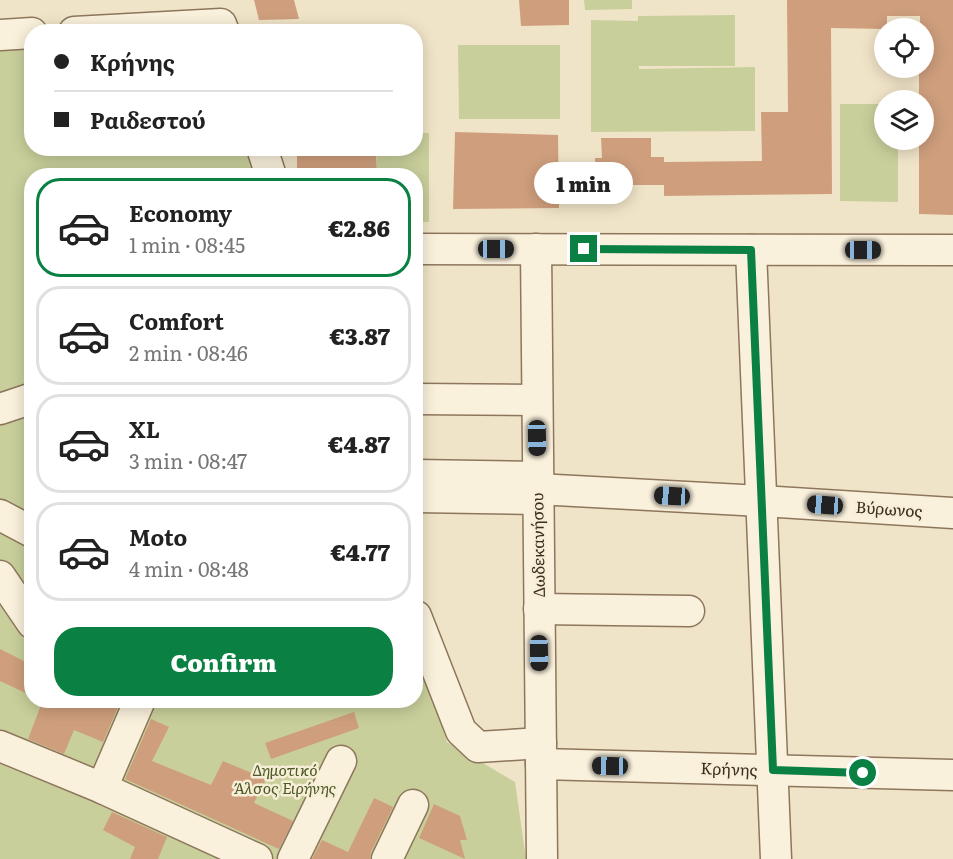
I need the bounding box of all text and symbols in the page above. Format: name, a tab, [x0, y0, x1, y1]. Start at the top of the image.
map controls	[874, 18, 934, 150]
button: locate	[874, 18, 934, 78]
text: Κρήνης	[90, 45, 175, 78]
button: layers	[874, 90, 934, 150]
text: Ραιδεστού	[90, 103, 206, 136]
callout: 1 min	[534, 162, 634, 204]
text: 1 min	[556, 168, 611, 198]
text: Economy	[129, 196, 232, 229]
icon: car	[57, 201, 111, 255]
text: €2.86	[328, 211, 390, 244]
text: 1 min · 08:45	[129, 229, 245, 259]
route end	[570, 235, 597, 262]
car	[478, 240, 514, 258]
car	[845, 241, 881, 259]
text: Comfort	[129, 304, 224, 337]
icon: car	[57, 309, 111, 363]
text: €3.87	[329, 319, 390, 352]
text: 2 min · 08:46	[129, 337, 248, 367]
text: XL	[129, 412, 160, 445]
icon: car	[57, 417, 111, 471]
car	[528, 420, 546, 456]
text: €4.87	[328, 427, 390, 460]
text: 3 min · 08:47	[129, 445, 247, 475]
car	[654, 486, 690, 506]
street label: Δωδεκανήσου	[524, 492, 550, 598]
street label: Βύρωνος	[855, 494, 923, 522]
car	[806, 495, 844, 515]
text: Moto	[129, 520, 187, 553]
icon: car	[57, 525, 111, 579]
text: €4.77	[330, 535, 390, 568]
text: 4 min · 08:48	[129, 553, 249, 583]
button: Confirm	[54, 627, 393, 696]
car	[530, 635, 548, 671]
street label: Κρήνης	[700, 755, 758, 781]
park label: Δημοτικό Άλσος Ειρήνης	[234, 757, 337, 799]
car	[592, 757, 628, 775]
route start	[849, 759, 876, 786]

